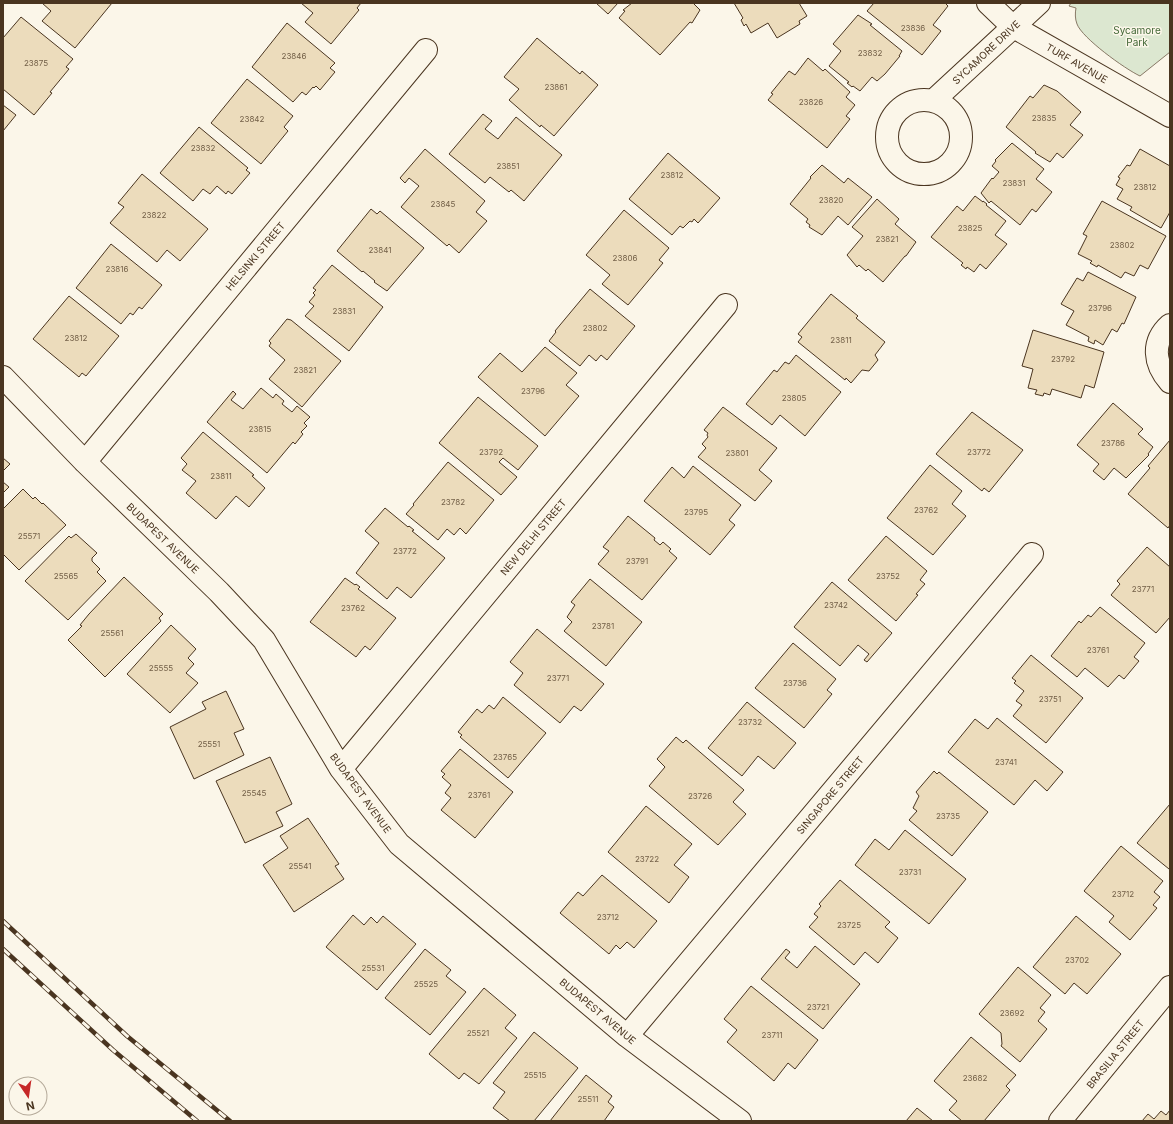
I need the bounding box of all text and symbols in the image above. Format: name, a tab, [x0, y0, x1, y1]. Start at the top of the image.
street label: SYCAMORE DRIVE	[950, 18, 1022, 86]
house number: 23836	[901, 23, 925, 33]
park label: Sycamore Park	[1113, 24, 1161, 48]
street label: TURF AVENUE	[1044, 41, 1110, 85]
house number: 23832	[858, 48, 882, 58]
house number: 23846	[282, 51, 306, 61]
house number: 23875	[24, 58, 48, 68]
house number: 23861	[545, 82, 567, 92]
house number: 23826	[799, 97, 823, 107]
house number: 23835	[1032, 113, 1056, 123]
house number: 23842	[240, 114, 265, 124]
house number: 23832	[191, 143, 215, 153]
house number: 23851	[497, 161, 519, 171]
house number: 23812	[661, 170, 684, 180]
house number: 23831	[1003, 178, 1025, 188]
house number: 23812	[1134, 182, 1157, 192]
house number: 23820	[819, 195, 843, 205]
house number: 23845	[431, 199, 456, 209]
house number: 23822	[142, 210, 166, 220]
street label: HELSINKI STREET	[223, 219, 287, 293]
house number: 23825	[958, 223, 982, 233]
house number: 23821	[876, 234, 898, 244]
house number: 23802	[1110, 240, 1134, 250]
house number: 23841	[368, 245, 392, 255]
house number: 23806	[613, 253, 637, 263]
house number: 23816	[106, 264, 129, 274]
house number: 23796	[1088, 303, 1112, 313]
house number: 23831	[333, 306, 355, 316]
house number: 23802	[583, 323, 607, 333]
house number: 23812	[65, 333, 88, 343]
house number: 23811	[830, 335, 852, 345]
house number: 23792	[1051, 354, 1075, 364]
house number: 23821	[294, 365, 316, 375]
house number: 23796	[521, 386, 545, 396]
house number: 23805	[782, 393, 806, 403]
house number: 23815	[249, 424, 272, 434]
house number: 23786	[1101, 438, 1125, 448]
house number: 23792	[479, 447, 503, 457]
house number: 23772	[967, 447, 991, 457]
house number: 23801	[725, 448, 749, 458]
house number: 23811	[210, 471, 232, 481]
street label: NEW DELHI STREET	[498, 496, 568, 578]
house number: 23782	[441, 497, 465, 507]
street label: BUDAPEST AVENUE	[124, 500, 202, 576]
house number: 23762	[914, 505, 938, 515]
house number: 23795	[684, 507, 708, 517]
house number: 25571	[18, 531, 40, 541]
house number: 23772	[393, 546, 417, 556]
house number: 23791	[626, 556, 648, 566]
house number: 25565	[54, 571, 78, 581]
house number: 23752	[876, 571, 900, 581]
house number: 23771	[1132, 584, 1154, 594]
house number: 23742	[824, 600, 848, 610]
house number: 23762	[341, 603, 365, 613]
house number: 23781	[592, 621, 614, 631]
house number: 25561	[101, 628, 123, 638]
house number: 23761	[1087, 645, 1109, 655]
house number: 25555	[149, 663, 173, 673]
house number: 23771	[547, 673, 569, 683]
house number: 23736	[783, 678, 807, 688]
house number: 23751	[1039, 694, 1061, 704]
house number: 23732	[738, 717, 762, 727]
house number: 25551	[198, 739, 220, 749]
street label: BUDAPEST AVENUE	[328, 751, 394, 835]
house number: 23765	[493, 752, 517, 762]
street label: SINGAPORE STREET	[794, 754, 866, 836]
house number: 23741	[995, 757, 1017, 767]
house number: 25545	[242, 788, 266, 798]
house number: 23761	[468, 790, 490, 800]
house number: 23726	[688, 791, 712, 801]
house number: 23735	[936, 811, 960, 821]
house number: 23722	[635, 854, 659, 864]
house number: 25541	[289, 861, 311, 871]
house number: 23731	[899, 867, 921, 877]
house number: 23712	[1112, 889, 1134, 899]
house number: 23712	[597, 912, 619, 922]
house number: 23725	[837, 920, 861, 930]
house number: 23702	[1065, 955, 1089, 965]
house number: 25531	[362, 963, 384, 973]
street label: BUDAPEST AVENUE	[557, 976, 639, 1046]
house number: 25525	[414, 979, 438, 989]
house number: 23721	[807, 1002, 829, 1012]
house number: 23692	[1000, 1008, 1024, 1018]
street label: BRASILIA STREET	[1084, 1017, 1146, 1091]
house number: 25521	[467, 1028, 489, 1038]
house number: 23711	[762, 1030, 782, 1040]
house number: 25515	[524, 1070, 546, 1080]
house number: 23682	[963, 1073, 987, 1083]
north arrow	[8, 1076, 48, 1116]
house number: 25511	[577, 1094, 599, 1104]
text: N	[25, 1098, 36, 1114]

